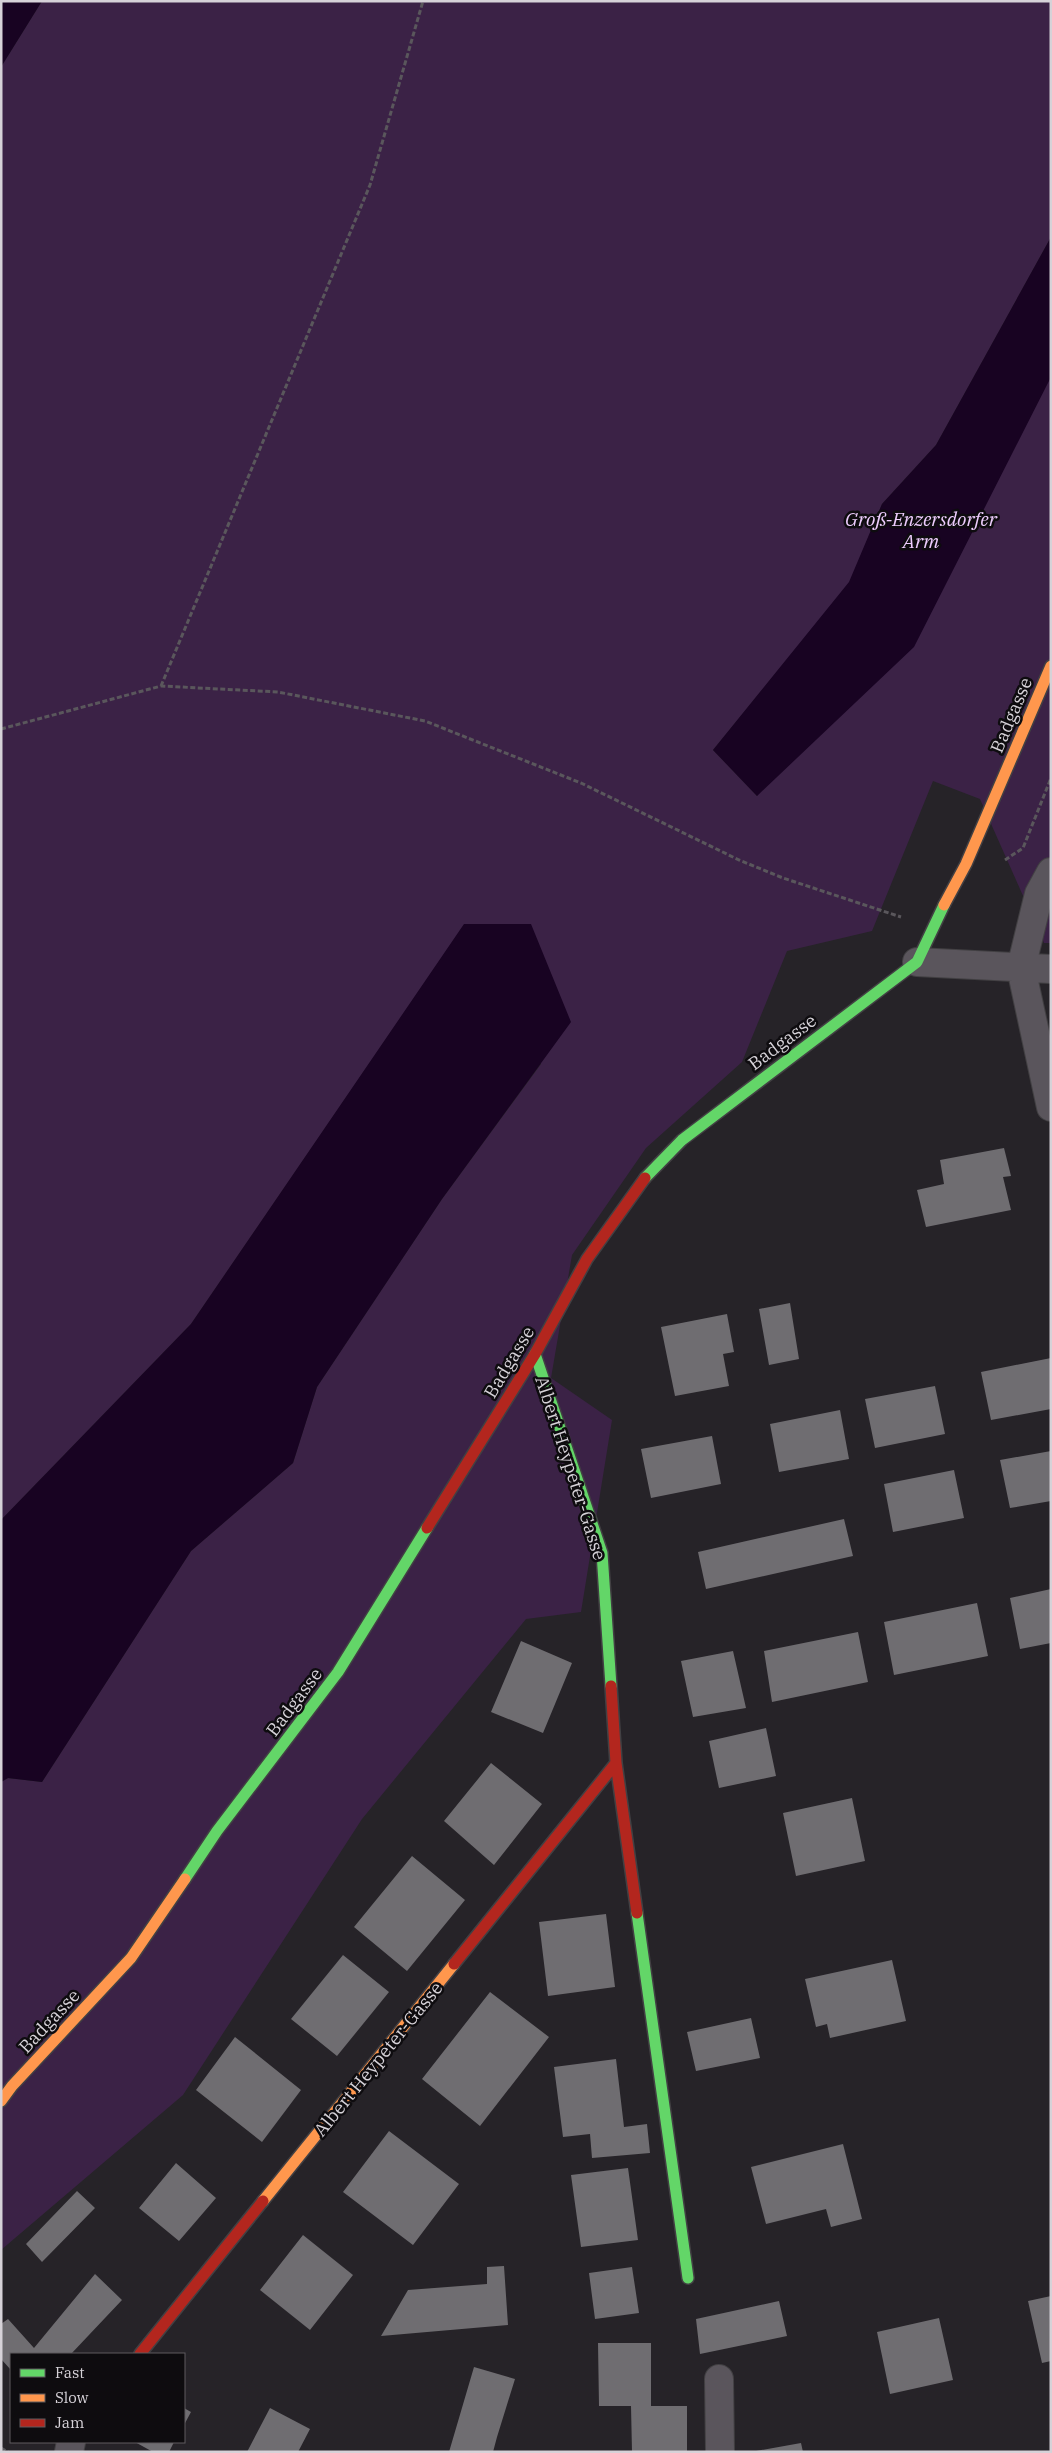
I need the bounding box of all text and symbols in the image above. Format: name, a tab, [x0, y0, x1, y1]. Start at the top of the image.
water label: Groß-Enzersdorfer Arm	[845, 507, 998, 553]
street label: Badgasse	[985, 674, 1037, 756]
street label: Badgasse	[743, 1009, 821, 1075]
street label: Badgasse	[479, 1322, 539, 1402]
street label: Albert Heypeter-Gasse	[530, 1373, 612, 1563]
street label: Badgasse	[261, 1663, 327, 1741]
street label: Albert Heypeter-Gasse	[309, 1977, 447, 2141]
street label: Badgasse	[13, 1984, 85, 2058]
legend	[10, 2353, 185, 2443]
text: Fast	[55, 2363, 85, 2382]
text: Slow	[55, 2388, 89, 2407]
text: Jam	[55, 2413, 84, 2432]

